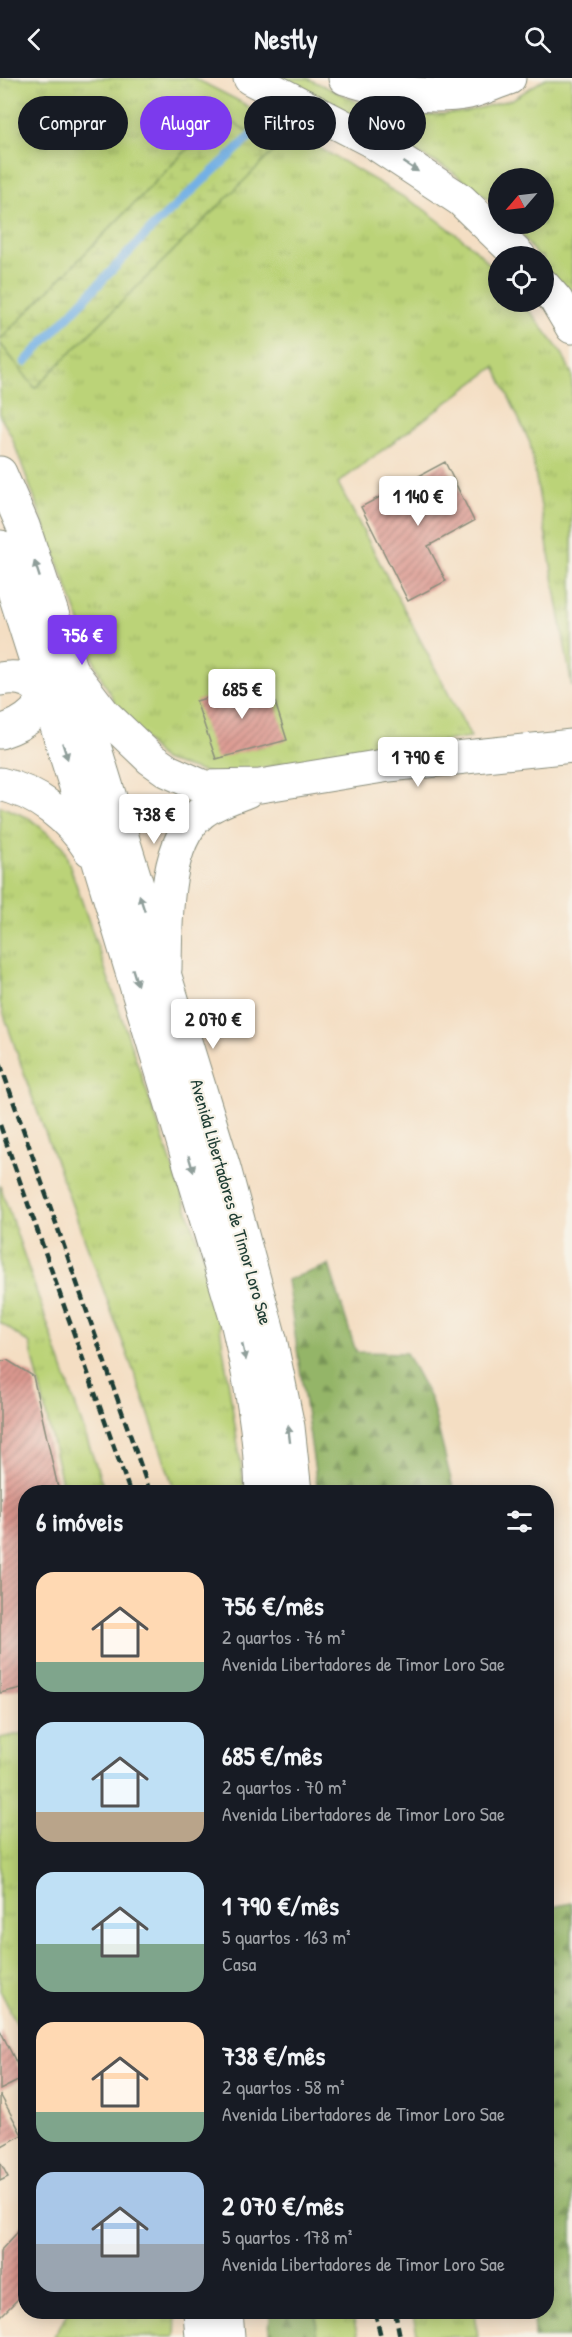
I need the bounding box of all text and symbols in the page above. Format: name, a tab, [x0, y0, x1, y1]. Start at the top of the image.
text: Nestly	[254, 21, 318, 57]
icon: back	[18, 23, 51, 56]
icon: search	[521, 23, 554, 56]
chip: Comprar	[18, 96, 128, 150]
chip: Alugar	[140, 96, 232, 150]
chip: Filtros	[244, 96, 336, 150]
chip: Novo	[348, 96, 426, 150]
one-way arrow	[403, 161, 419, 173]
north arrow	[488, 168, 554, 234]
map controls	[488, 168, 554, 312]
button: locate	[488, 246, 554, 312]
pin: 1 140 €	[363, 476, 473, 527]
text: 1 140 €	[393, 482, 443, 509]
one-way arrow	[32, 560, 41, 578]
pin: 756 €	[40, 615, 124, 666]
text: 756 €	[62, 621, 102, 648]
pin: 685 €	[200, 669, 284, 720]
text: 685 €	[222, 675, 262, 702]
pin: 1 790 €	[363, 737, 473, 788]
one-way arrow	[61, 742, 70, 760]
text: 1 790 €	[392, 743, 444, 770]
pin: 738 €	[112, 794, 196, 845]
text: 738 €	[133, 800, 175, 827]
one-way arrow	[137, 894, 146, 912]
one-way arrow	[130, 968, 140, 986]
pin: 2 070 €	[158, 999, 268, 1050]
text: 2 070 €	[185, 1005, 241, 1032]
street label: Avenida Libertadores de Timor Loro Sae	[184, 1076, 279, 1328]
one-way arrow	[187, 1155, 196, 1173]
one-way arrow	[240, 1342, 249, 1361]
one-way arrow	[284, 1425, 293, 1444]
text: 6 imóveis	[36, 1504, 123, 1539]
icon: filters	[503, 1505, 536, 1538]
text: 756 €/mês	[222, 1588, 324, 1623]
icon: home	[84, 1596, 156, 1668]
text: 2 quartos · 76 m²	[222, 1623, 345, 1650]
text: Avenida Libertadores de Timor Loro Sae	[222, 1650, 505, 1677]
text: 685 €/mês	[222, 1738, 322, 1773]
icon: home	[84, 1746, 156, 1818]
text: 2 quartos · 70 m²	[222, 1773, 346, 1800]
text: Avenida Libertadores de Timor Loro Sae	[222, 1800, 505, 1827]
text: 1 790 €/mês	[222, 1888, 339, 1923]
icon: home	[84, 1896, 156, 1968]
text: 5 quartos · 163 m²	[222, 1923, 351, 1950]
text: Casa	[222, 1950, 256, 1977]
text: 738 €/mês	[222, 2038, 325, 2073]
icon: home	[84, 2046, 156, 2118]
text: 2 quartos · 58 m²	[222, 2073, 345, 2100]
text: Avenida Libertadores de Timor Loro Sae	[222, 2100, 505, 2127]
text: 2 070 €/mês	[222, 2188, 344, 2223]
icon: home	[84, 2196, 156, 2268]
text: 5 quartos · 178 m²	[222, 2223, 352, 2250]
text: Avenida Libertadores de Timor Loro Sae	[222, 2250, 505, 2277]

